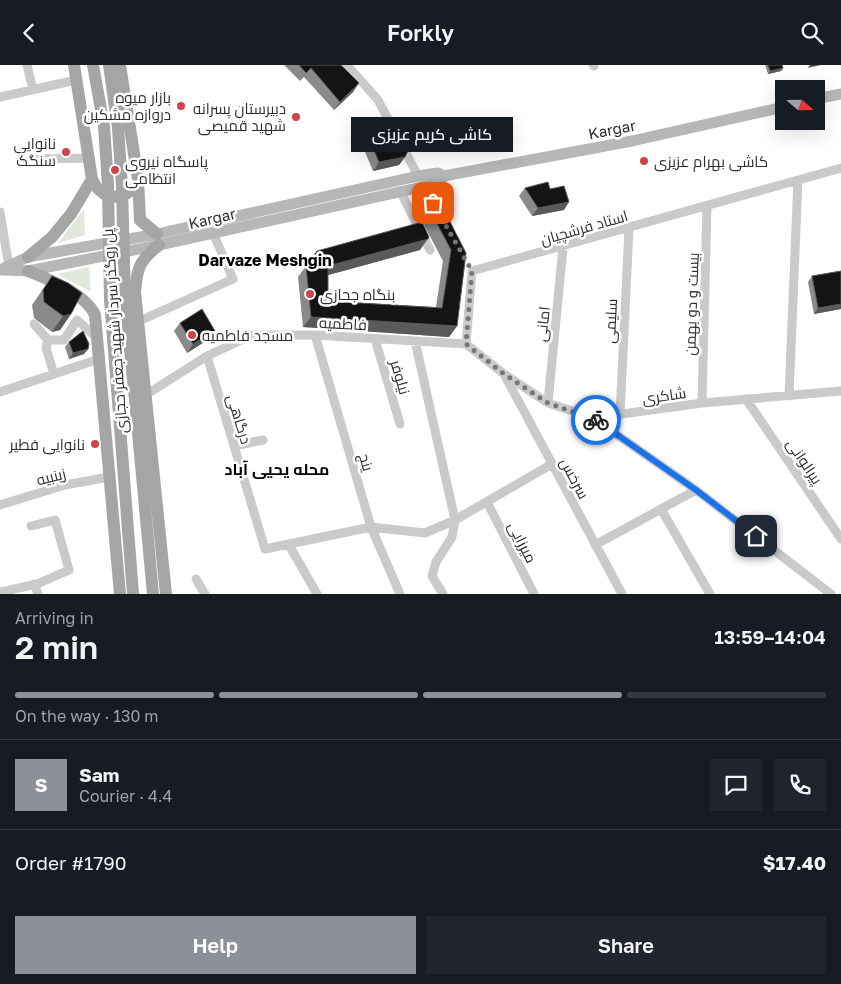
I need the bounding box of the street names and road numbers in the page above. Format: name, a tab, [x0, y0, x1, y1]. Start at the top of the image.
street label: Kargar	[587, 116, 637, 142]
street label: Kargar	[187, 204, 238, 232]
street label: استاد فرشچیان	[538, 206, 630, 250]
street label: پل روگذر سردار شهید جعفر حجازی	[98, 228, 132, 434]
street label: بیست و دو بهمن	[680, 252, 704, 356]
street label: سلیمی	[600, 298, 622, 344]
street label: امانی	[531, 305, 555, 343]
street label: فاطمیه	[319, 313, 367, 333]
street label: نیلوفر	[386, 357, 415, 397]
street label: شاکری	[641, 383, 687, 409]
street label: درگاهی	[222, 392, 256, 447]
street label: پیرالوانی	[782, 435, 827, 488]
street label: ینج	[353, 451, 378, 474]
street label: سرخس	[555, 454, 593, 502]
street label: زینبیه	[34, 464, 68, 489]
street label: میرزایی	[503, 518, 541, 567]

